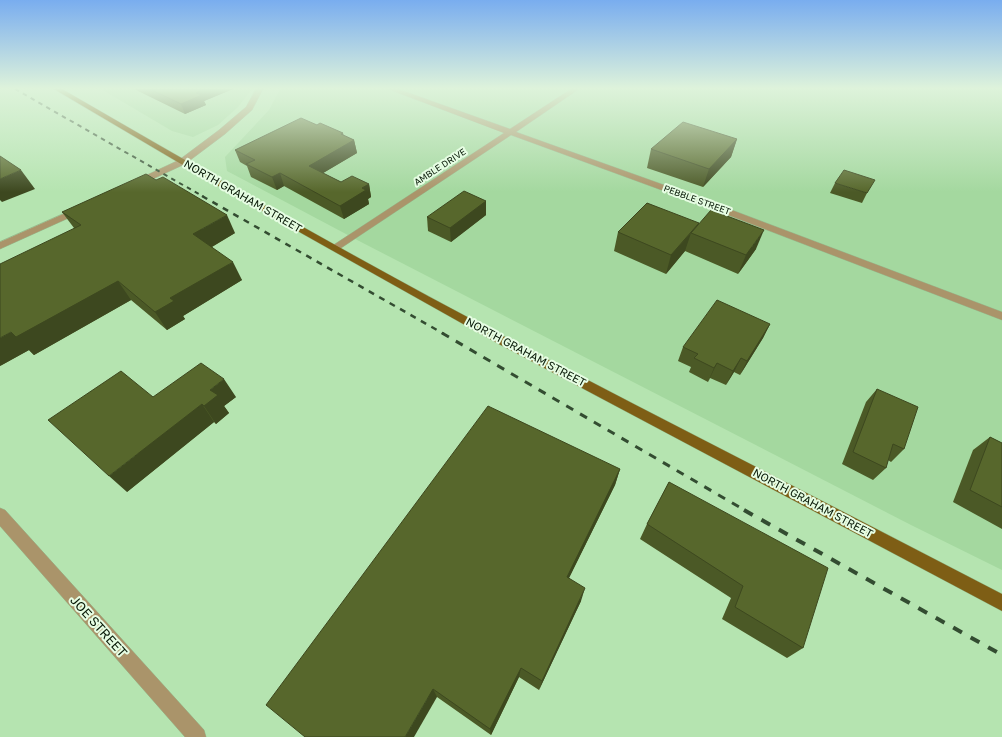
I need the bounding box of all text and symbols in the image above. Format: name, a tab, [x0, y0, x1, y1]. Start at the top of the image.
street label: AMBLE DRIVE	[412, 146, 468, 187]
street label: NORTH GRAHAM STREET	[182, 156, 305, 235]
street label: PEBBLE STREET	[662, 182, 732, 217]
street label: NORTH GRAHAM STREET	[464, 314, 589, 389]
street label: NORTH GRAHAM STREET	[751, 465, 876, 540]
street label: JOE STREET	[67, 592, 131, 660]

